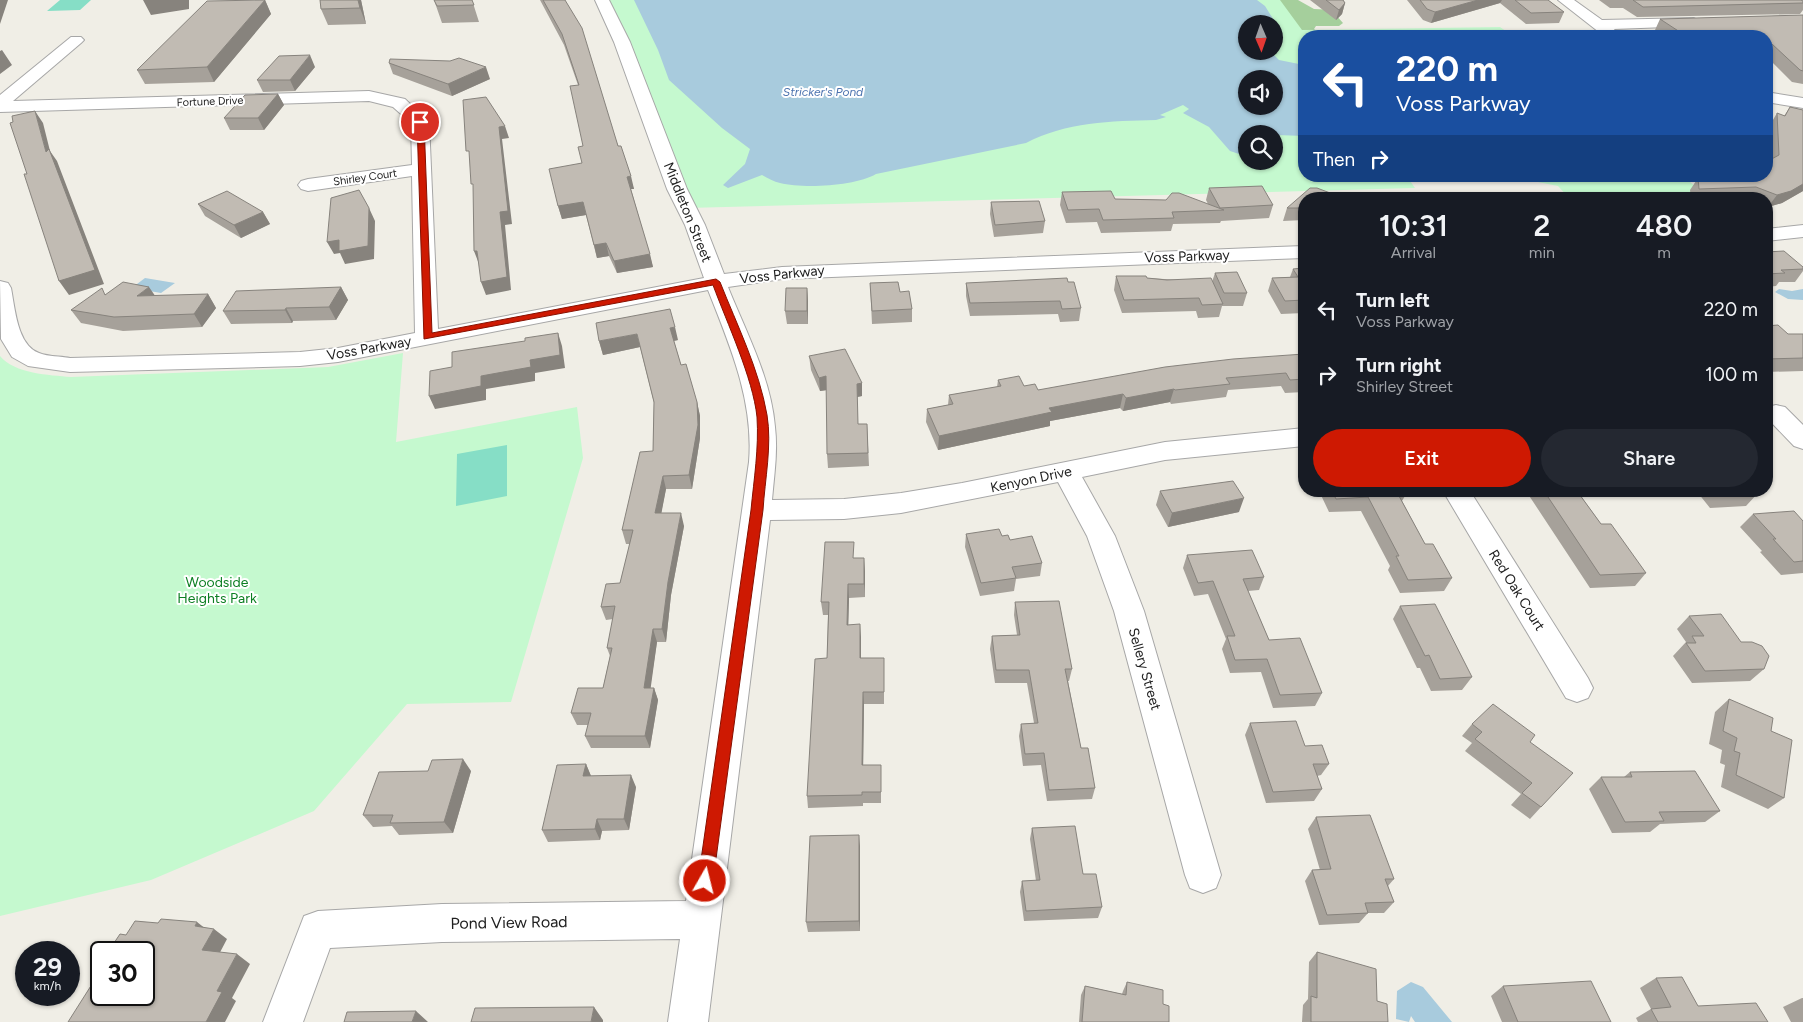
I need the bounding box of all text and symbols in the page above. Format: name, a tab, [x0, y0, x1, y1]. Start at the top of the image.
north arrow	[1238, 15, 1282, 60]
map controls	[1238, 15, 1283, 170]
text: 220 m	[1396, 48, 1498, 90]
icon: left	[1313, 50, 1378, 115]
button: sound	[1238, 70, 1283, 115]
water label: Stricker's Pond	[783, 85, 864, 99]
text: Voss Parkway	[1396, 90, 1531, 117]
street label: Fortune Drive	[177, 94, 244, 109]
pin	[399, 101, 441, 143]
icon: arrive	[406, 108, 434, 136]
button: search	[1238, 125, 1283, 170]
icon: right	[1365, 145, 1393, 173]
text: Then	[1313, 148, 1355, 171]
street label: Middleton Street	[660, 160, 715, 265]
street label: Shirley Court	[332, 167, 398, 188]
text: 10:31	[1379, 207, 1448, 244]
text: 2	[1533, 207, 1551, 244]
text: 480	[1636, 207, 1692, 244]
text: Arrival	[1391, 243, 1436, 262]
text: min	[1529, 243, 1555, 262]
text: m	[1657, 243, 1671, 262]
street label: Voss Parkway	[1144, 246, 1231, 266]
street label: Voss Parkway	[739, 262, 826, 287]
text: Turn left	[1356, 289, 1430, 312]
icon: left	[1313, 296, 1341, 324]
text: 220 m	[1704, 298, 1758, 321]
text: Voss Parkway	[1356, 312, 1454, 331]
street label: Voss Parkway	[325, 333, 413, 364]
text: Turn right	[1356, 354, 1442, 377]
icon: right	[1313, 361, 1341, 389]
text: 100 m	[1705, 363, 1758, 386]
text: Shirley Street	[1356, 377, 1453, 396]
button: Exit	[1313, 429, 1531, 487]
button: Share	[1541, 429, 1758, 487]
street label: Kenyon Drive	[989, 463, 1074, 496]
street label: Red Oak Court	[1485, 547, 1548, 634]
park label: Woodside Heights Park	[177, 574, 257, 607]
street label: Sellery Street	[1125, 626, 1164, 712]
position arrow	[678, 854, 730, 906]
street label: Pond View Road	[450, 912, 568, 933]
speed limit sign: 30	[90, 941, 155, 1006]
text: 29	[33, 952, 62, 982]
text: km/h	[34, 979, 61, 993]

